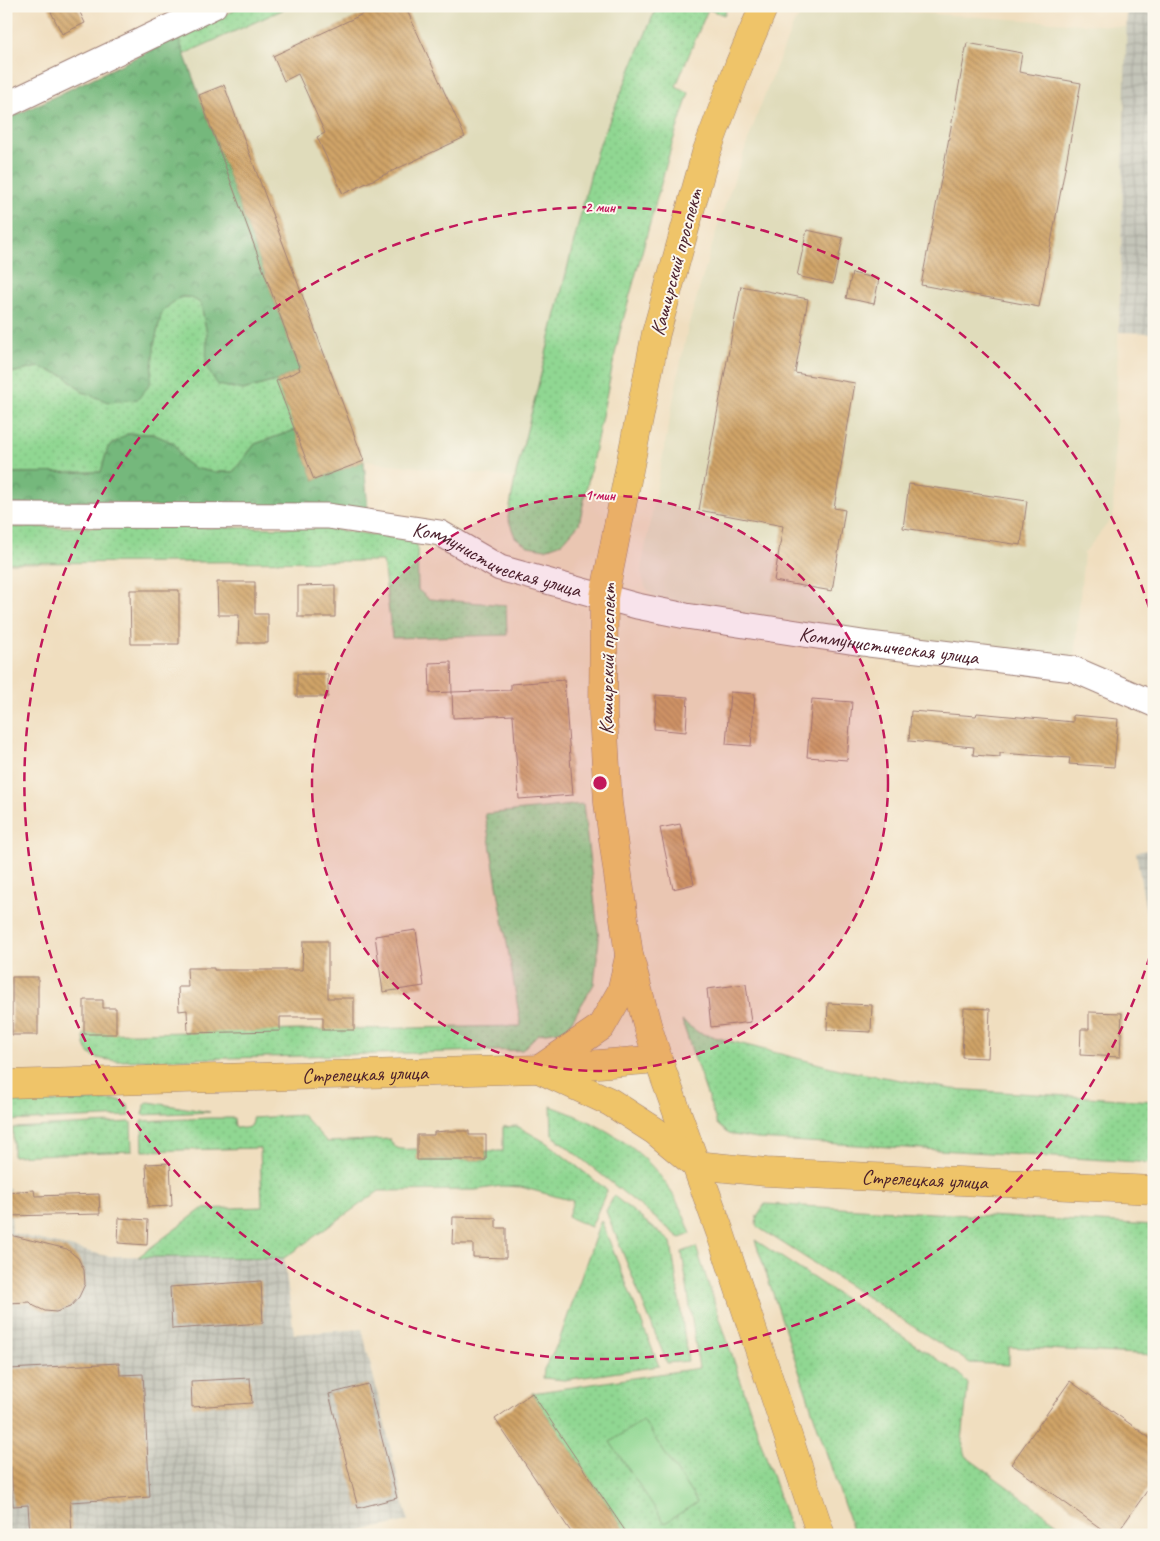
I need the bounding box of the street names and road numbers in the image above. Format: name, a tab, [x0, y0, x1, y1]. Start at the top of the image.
street label: Каширский проспект	[644, 184, 708, 338]
street label: Коммунистическая улица	[411, 516, 586, 603]
street label: Каширский проспект	[593, 582, 621, 735]
street label: Коммунистическая улица	[797, 620, 982, 671]
street label: Стрелецкая улица	[301, 1059, 430, 1089]
street label: Стрелецкая улица	[861, 1163, 990, 1195]

